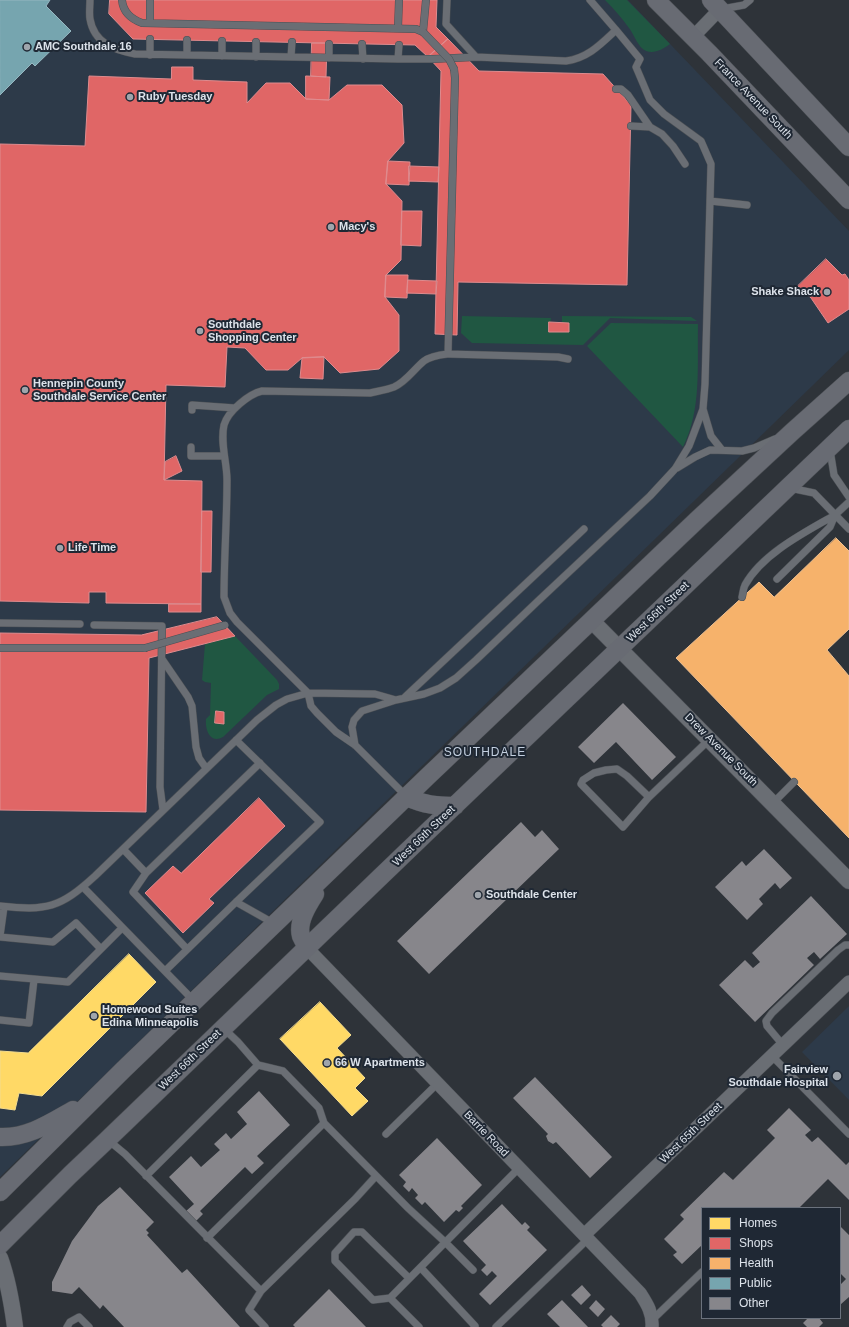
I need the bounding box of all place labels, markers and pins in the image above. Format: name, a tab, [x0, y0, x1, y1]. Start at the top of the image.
place label: AMC Southdale 16	[35, 40, 132, 54]
marker: AMC Southdale 16	[22, 42, 32, 52]
place label: Ruby Tuesday	[138, 90, 212, 104]
marker: Ruby Tuesday	[125, 92, 135, 102]
place label: Macy's	[339, 220, 375, 234]
marker: Macy's	[326, 222, 336, 232]
place label: Shake Shack	[751, 285, 819, 299]
marker: Shake Shack	[822, 287, 832, 297]
place label: Southdale Shopping Center	[208, 318, 297, 344]
marker: Southdale Shopping Center	[195, 326, 205, 336]
place label: Hennepin County Southdale Service Center	[33, 377, 166, 403]
marker: Hennepin County Southdale Service Center	[20, 385, 30, 395]
place label: Life Time	[68, 541, 116, 555]
marker: Life Time	[55, 543, 65, 553]
place label: Southdale Center	[486, 888, 577, 902]
marker: Southdale Center	[473, 890, 483, 900]
place label: Homewood Suites Edina Minneapolis	[102, 1003, 199, 1029]
marker: Homewood Suites Edina Minneapolis	[89, 1011, 99, 1021]
place label: 66 W Apartments	[335, 1056, 425, 1070]
marker: 66 W Apartments	[322, 1058, 332, 1068]
place label: Fairview Southdale Hospital	[728, 1063, 828, 1089]
marker: Fairview Southdale Hospital	[831, 1070, 843, 1082]

